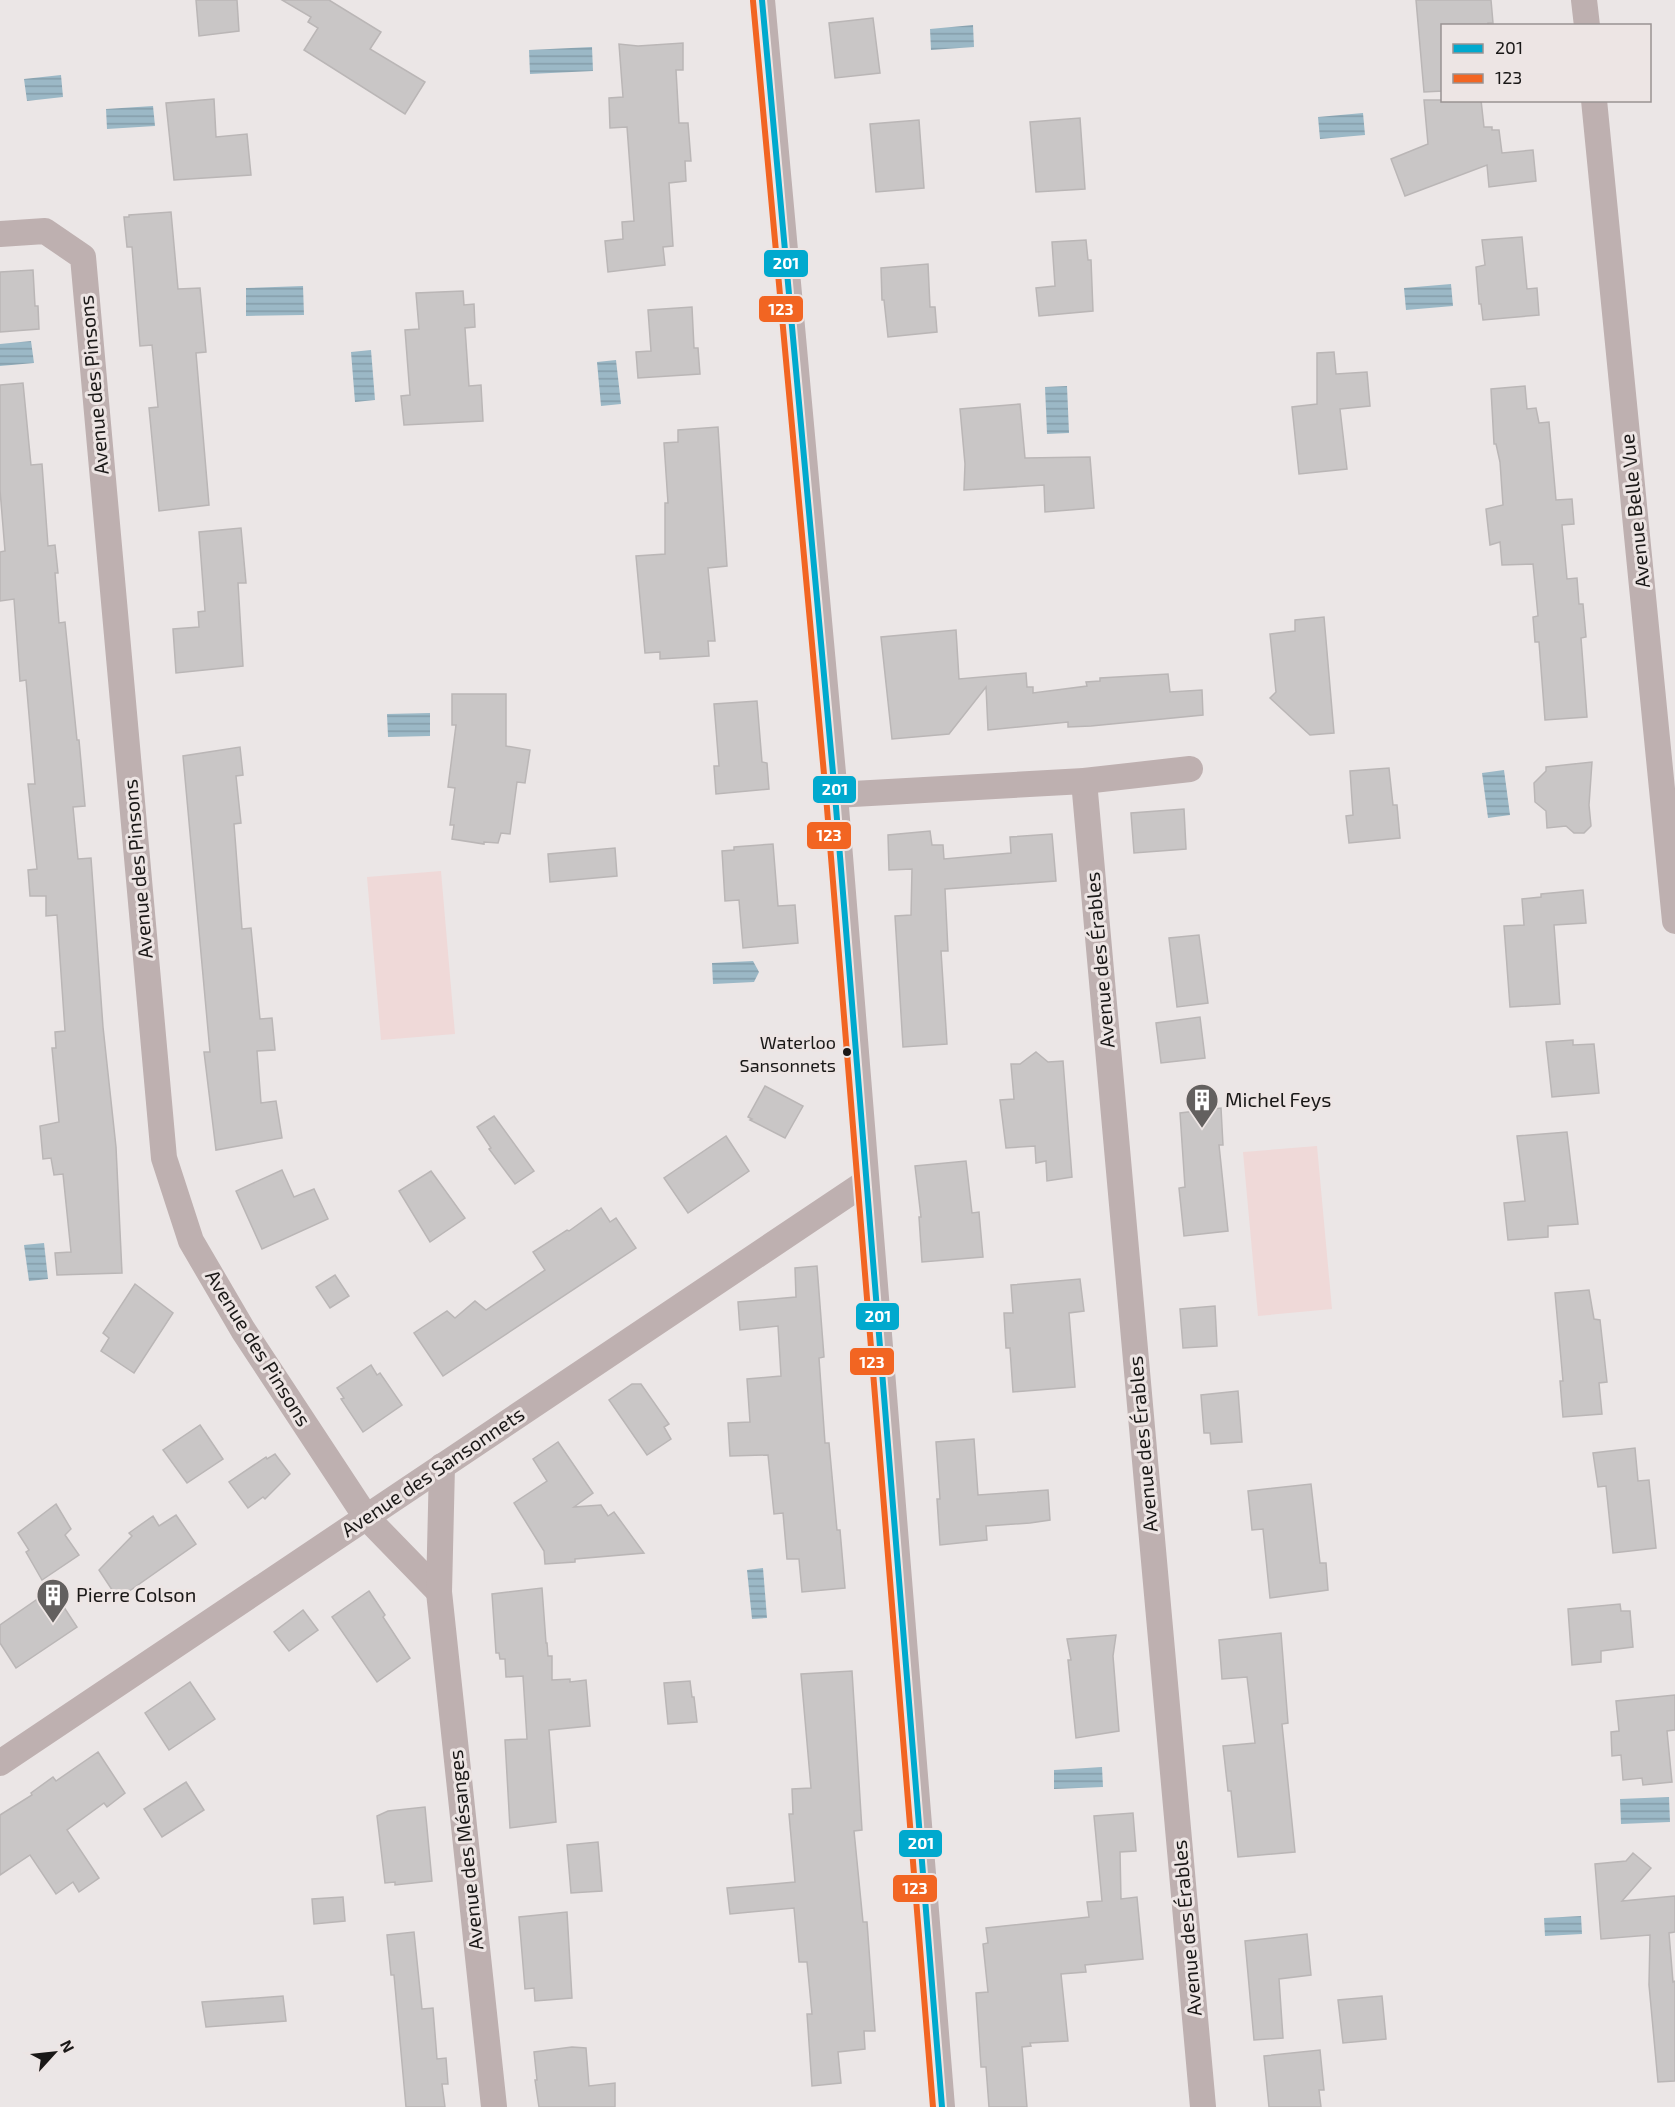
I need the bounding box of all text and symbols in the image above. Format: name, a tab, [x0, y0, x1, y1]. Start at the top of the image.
legend	[1441, 24, 1651, 102]
text: 201	[1495, 36, 1523, 58]
text: 123	[1495, 66, 1522, 88]
line badge: 201	[763, 249, 809, 278]
text: 201	[773, 253, 799, 272]
street label: Avenue des Pinsons	[73, 294, 113, 476]
line badge: 123	[758, 295, 804, 323]
text: 123	[768, 299, 794, 318]
street label: Avenue Belle Vue	[1614, 433, 1654, 589]
line badge: 201	[812, 775, 857, 804]
street label: Avenue des Pinsons	[117, 778, 157, 960]
text: 201	[822, 779, 848, 798]
line badge: 123	[806, 821, 852, 850]
text: 123	[816, 825, 842, 844]
street label: Avenue des Érables	[1079, 871, 1119, 1049]
place label: Waterloo Sansonnets	[740, 1031, 836, 1076]
marker: Waterloo Sansonnets	[841, 1046, 853, 1058]
building icon: Michel Feys	[1184, 1082, 1220, 1129]
place label: Michel Feys	[1225, 1087, 1331, 1111]
street label: Avenue des Pinsons	[201, 1265, 317, 1430]
line badge: 201	[855, 1302, 900, 1331]
text: 201	[865, 1306, 891, 1325]
line badge: 123	[849, 1347, 895, 1376]
text: 123	[859, 1352, 885, 1371]
street label: Avenue des Érables	[1122, 1355, 1162, 1533]
street label: Avenue des Sansonnets	[336, 1401, 528, 1541]
building icon: Pierre Colson	[35, 1577, 71, 1624]
place label: Pierre Colson	[76, 1582, 196, 1606]
street label: Avenue des Mésanges	[443, 1749, 487, 1951]
line badge: 201	[898, 1829, 943, 1858]
text: 201	[908, 1833, 934, 1852]
street label: Avenue des Érables	[1166, 1839, 1206, 2017]
line badge: 123	[892, 1874, 938, 1903]
text: 123	[902, 1878, 928, 1897]
north arrow	[24, 2023, 84, 2083]
text: N	[57, 2036, 79, 2055]

